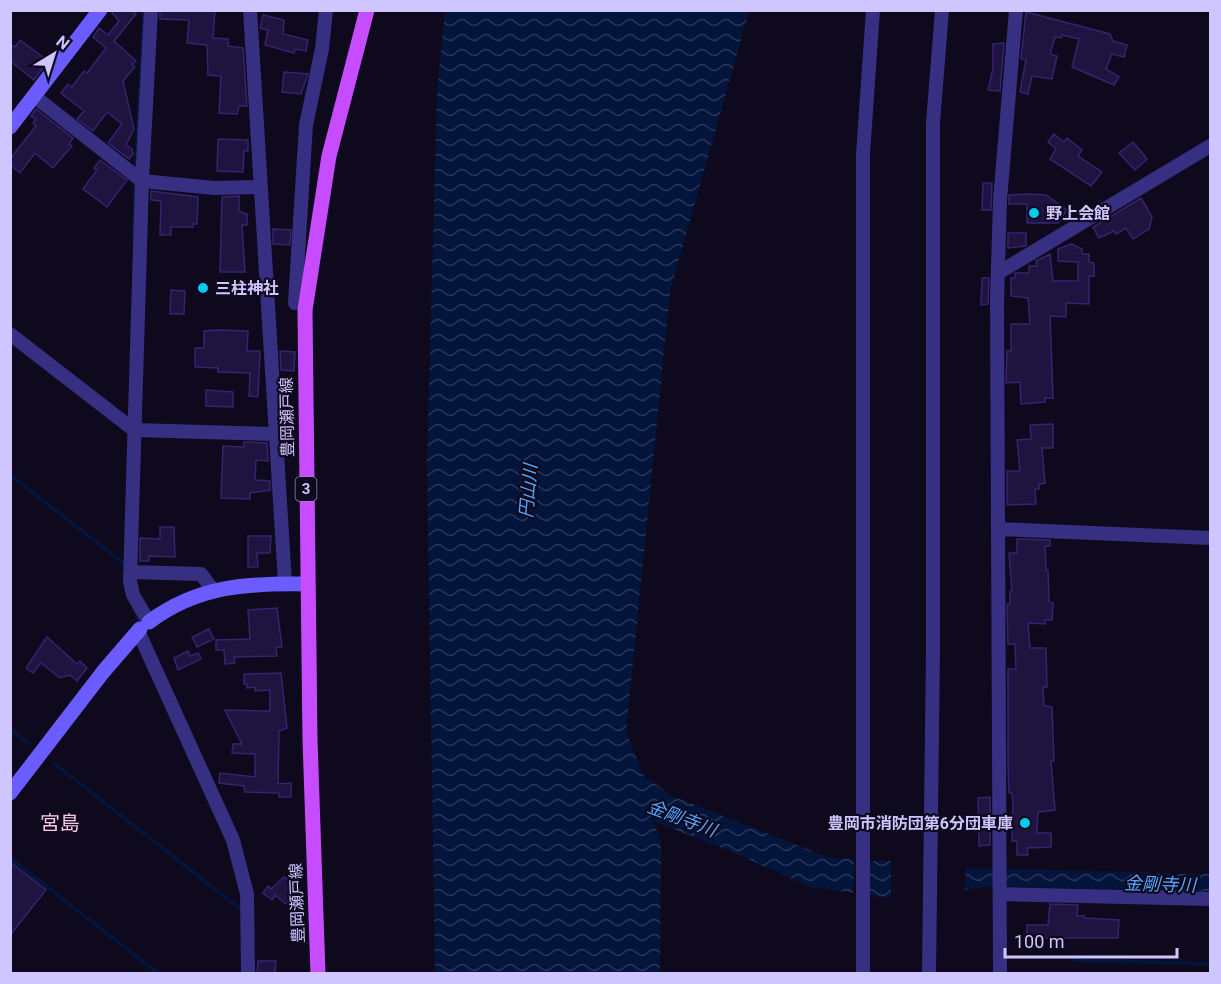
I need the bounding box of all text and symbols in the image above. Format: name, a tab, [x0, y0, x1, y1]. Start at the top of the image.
north arrow	[24, 24, 84, 84]
text: N	[53, 32, 73, 54]
place label: 野上会館	[1046, 204, 1110, 223]
marker: 野上会館	[1027, 206, 1041, 220]
place label: 三柱神社	[215, 279, 279, 298]
marker: 三柱神社	[196, 281, 210, 295]
street label: 豊岡瀬戸線	[277, 377, 297, 457]
water label: 円山川	[515, 461, 541, 519]
road number: 3	[296, 477, 316, 501]
water label: 金剛寺川	[645, 795, 721, 841]
district label: 宮島	[40, 811, 80, 835]
place label: 豊岡市消防団第6分団車庫	[828, 814, 1013, 833]
marker: 豊岡市消防団第6分団車庫	[1018, 816, 1032, 830]
street label: 豊岡瀬戸線	[286, 863, 308, 943]
water label: 金剛寺川	[1124, 872, 1198, 896]
scale bar	[1005, 921, 1178, 959]
text: 100 m	[1014, 931, 1065, 952]

